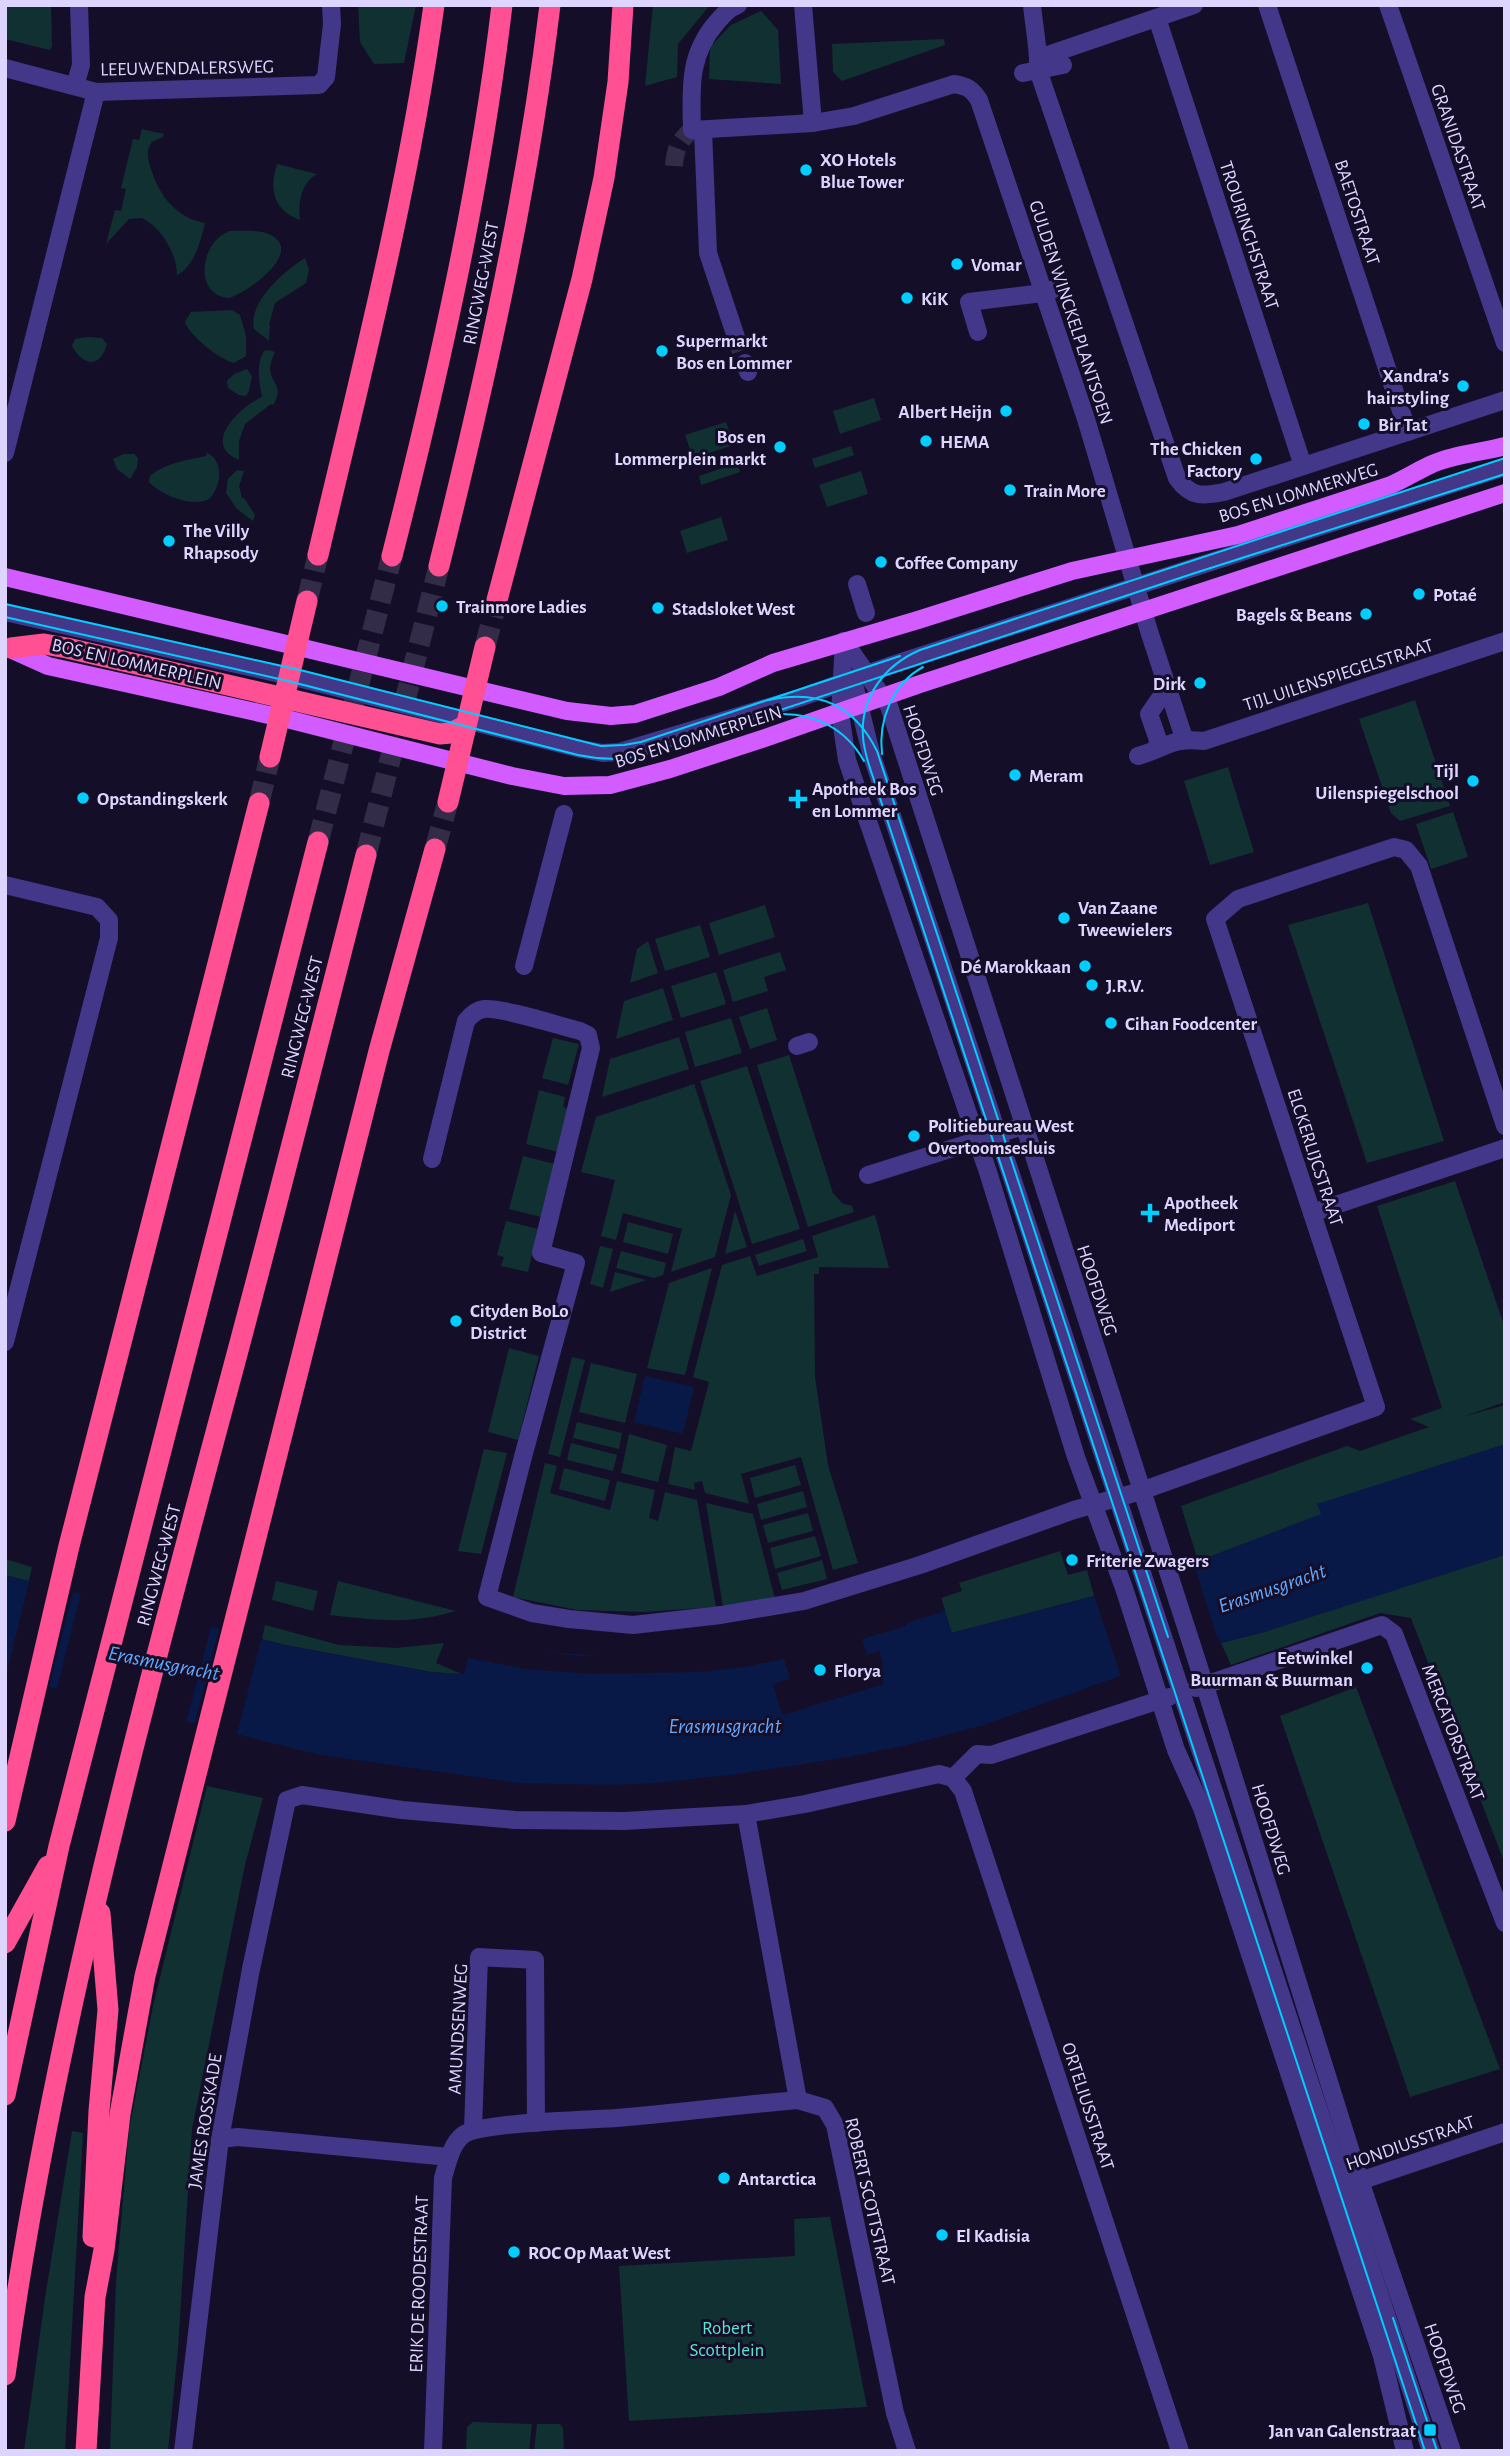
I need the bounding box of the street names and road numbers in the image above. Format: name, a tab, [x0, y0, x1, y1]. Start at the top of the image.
street label: LEEUWENDALERSWEG	[100, 57, 274, 80]
street label: GRANIDASTRAAT	[1427, 82, 1488, 213]
street label: BAETOSTRAAT	[1331, 157, 1383, 268]
street label: TROURINGHSTRAAT	[1216, 159, 1282, 312]
street label: GULDEN WINCKELPLANTSOEN	[1025, 198, 1116, 427]
street label: RINGWEG-WEST	[460, 220, 503, 347]
street label: BOS EN LOMMERWEG	[1217, 460, 1380, 527]
street label: BOS EN LOMMERPLEIN	[50, 636, 223, 693]
street label: TIJL UILENSPIEGELSTRAAT	[1241, 636, 1436, 715]
street label: BOS EN LOMMERPLEIN	[613, 703, 784, 772]
street label: HOOFDWEG	[899, 703, 946, 798]
street label: RINGWEG-WEST	[278, 954, 327, 1080]
street label: ELCKERLIJCSTRAAT	[1283, 1086, 1346, 1229]
street label: HOOFDWEG	[1073, 1243, 1120, 1338]
street label: RINGWEG-WEST	[134, 1502, 185, 1628]
street label: MERCATORSTRAAT	[1418, 1662, 1487, 1803]
street label: HOOFDWEG	[1248, 1782, 1293, 1877]
street label: AMUNDSENWEG	[446, 1963, 471, 2095]
street label: ORTELIUSSTRAAT	[1058, 2040, 1117, 2173]
street label: JAMES ROSSKADE	[185, 2052, 226, 2190]
street label: HONDIUSSTRAAT	[1344, 2113, 1477, 2174]
street label: ROBERT SCOTTSTRAAT	[841, 2116, 898, 2287]
street label: ERIK DE ROODESTRAAT	[407, 2195, 432, 2373]
street label: HOOFDWEG	[1420, 2321, 1469, 2416]

